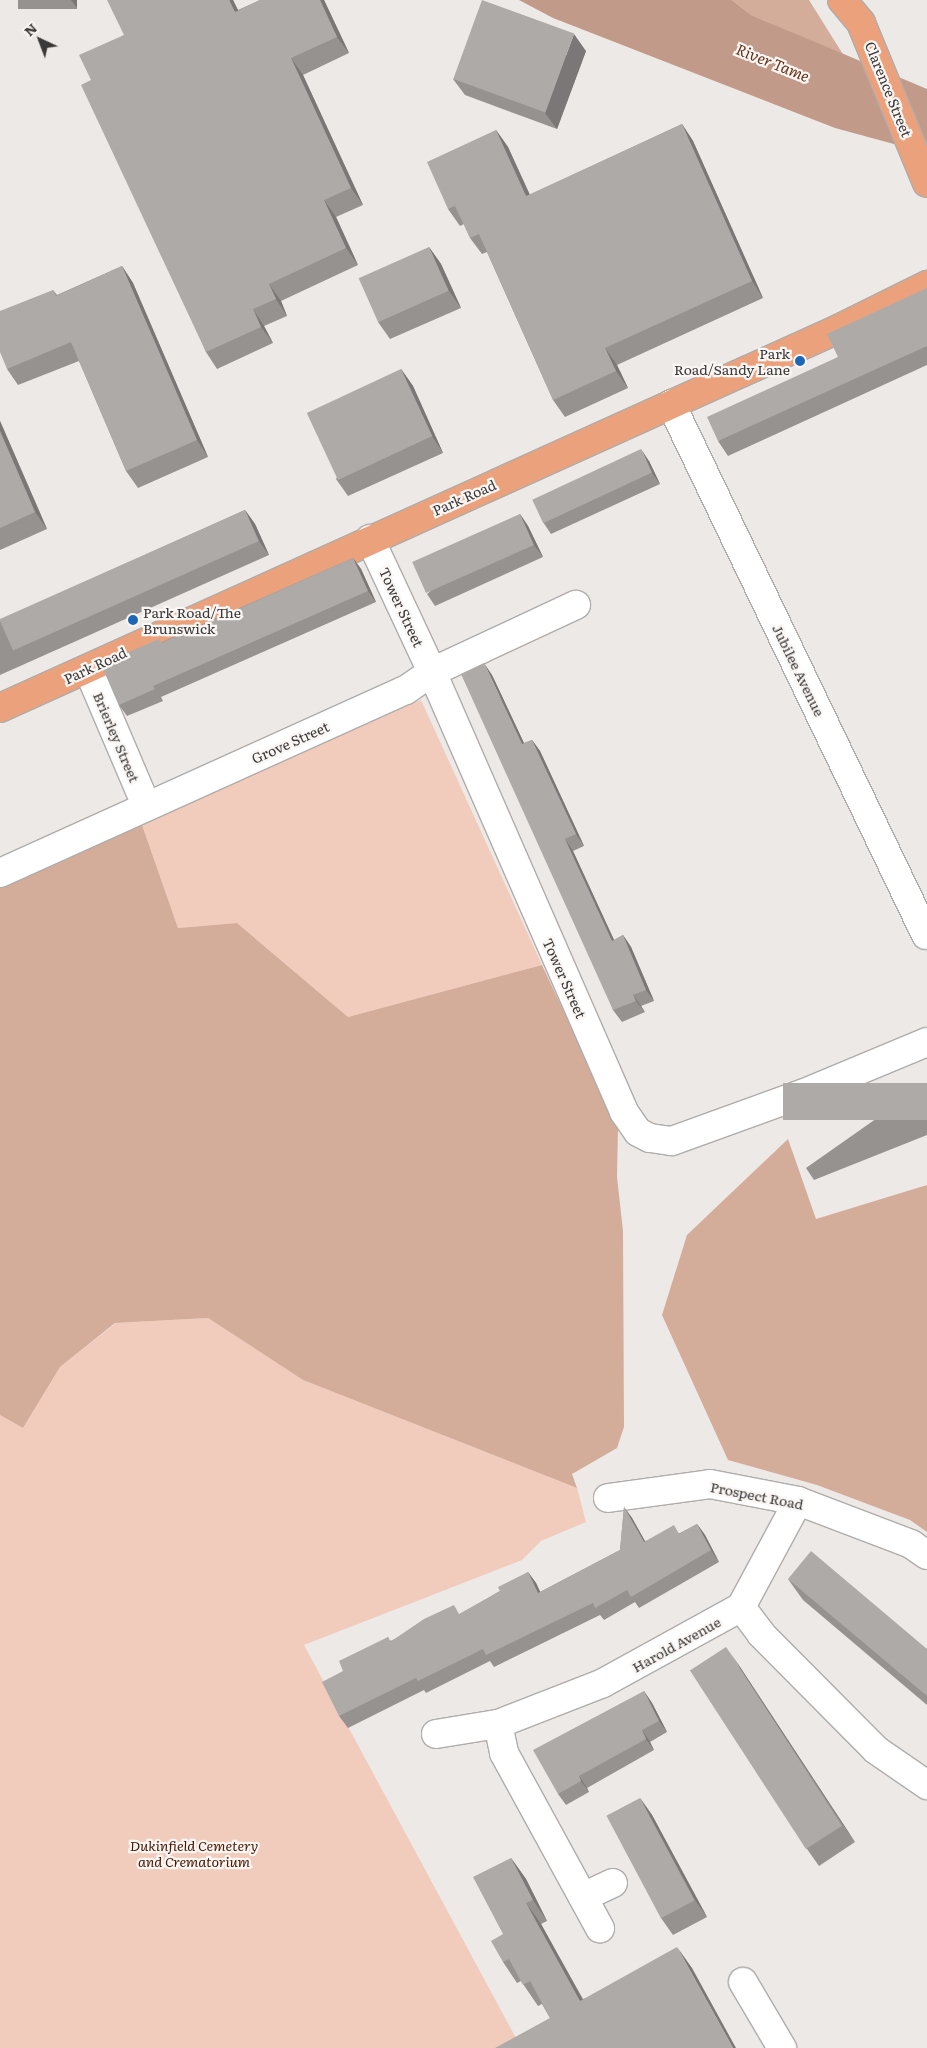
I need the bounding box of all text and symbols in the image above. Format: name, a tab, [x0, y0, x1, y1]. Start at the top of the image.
north arrow	[15, 15, 65, 65]
text: N	[19, 18, 41, 40]
water label: River Tame	[734, 39, 812, 85]
street label: Clarence Street	[862, 39, 916, 139]
place label: Park Road/Sandy Lane	[674, 345, 790, 378]
marker: Park Road/Sandy Lane	[794, 355, 806, 367]
street label: Park Road	[430, 476, 498, 518]
street label: Tower Street	[376, 565, 428, 649]
place label: Park Road/The Brunswick	[143, 604, 241, 636]
marker: Park Road/The Brunswick	[127, 614, 139, 626]
street label: Jubilee Avenue	[769, 621, 829, 719]
street label: Park Road	[61, 643, 129, 687]
street label: Brierley Street	[90, 689, 144, 785]
street label: Grove Street	[249, 717, 331, 767]
street label: Tower Street	[540, 935, 590, 1021]
street label: Prospect Road	[709, 1478, 805, 1512]
street label: Harold Avenue	[629, 1613, 723, 1675]
park label: Dukinfield Cemetery and Crematorium	[130, 1837, 258, 1870]

